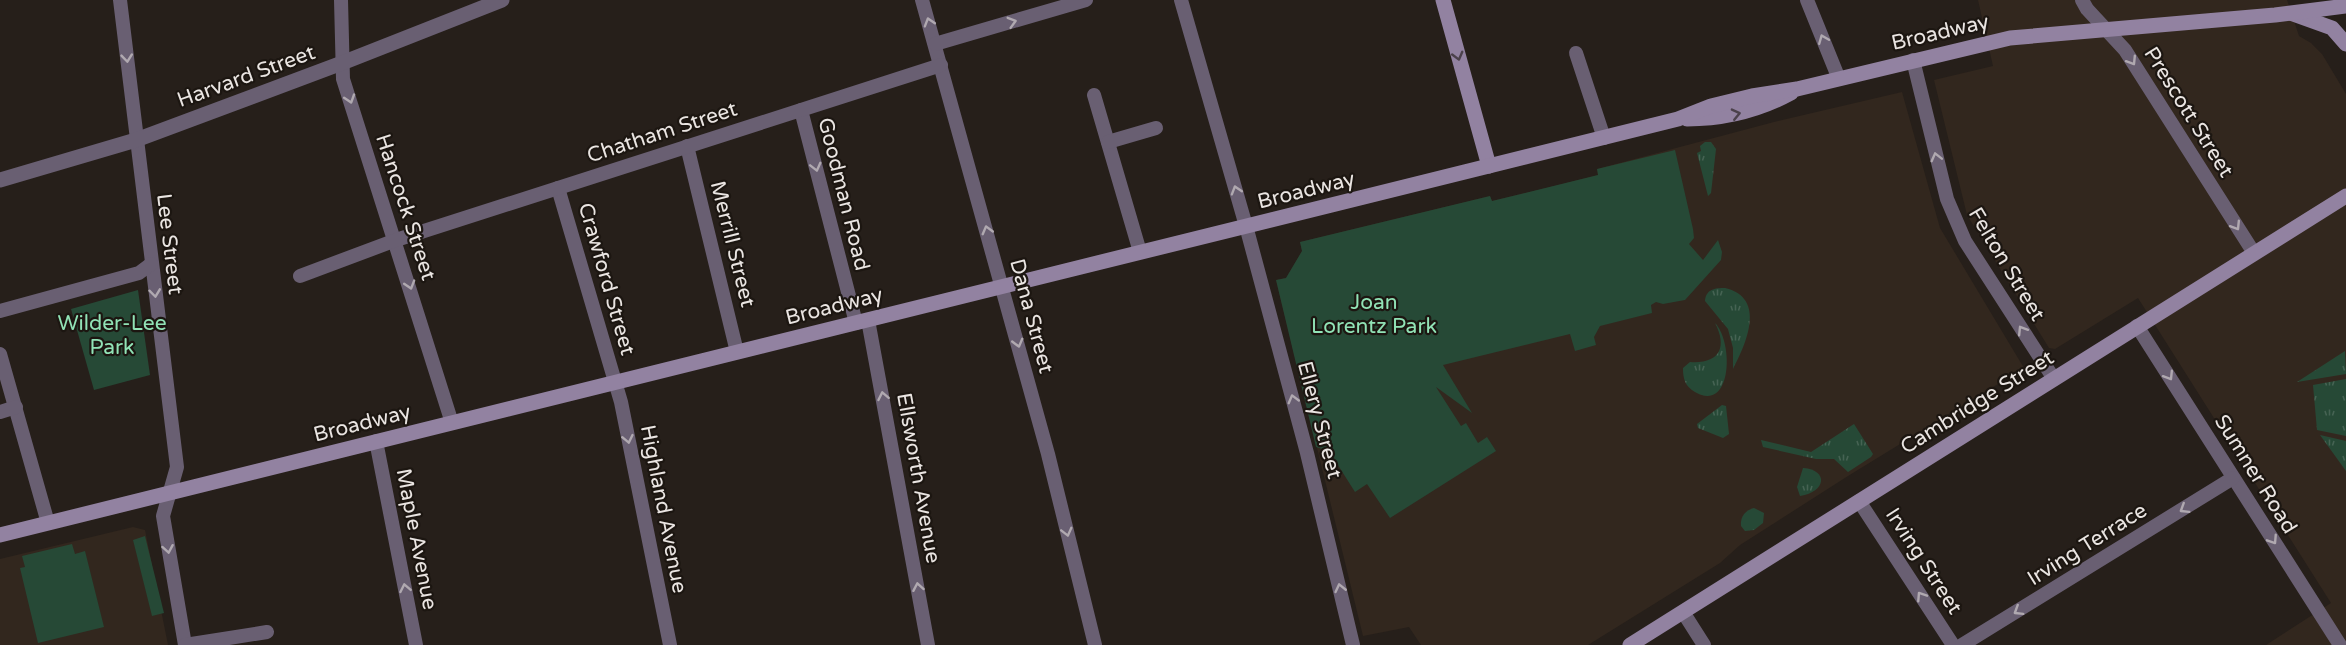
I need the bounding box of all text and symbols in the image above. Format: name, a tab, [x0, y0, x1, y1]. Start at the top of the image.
street label: Broadway	[1889, 9, 1991, 56]
one-way arrow	[924, 17, 936, 28]
one-way arrow	[1006, 17, 1016, 29]
one-way arrow	[1818, 35, 1830, 46]
street label: Harvard Street	[174, 40, 319, 113]
street label: Prescott Street	[2139, 42, 2239, 182]
one-way arrow	[1451, 51, 1464, 61]
one-way arrow	[120, 54, 132, 63]
one-way arrow	[2125, 54, 2136, 65]
one-way arrow	[343, 93, 355, 104]
street label: Chatham Street	[584, 96, 740, 169]
one-way arrow	[1731, 108, 1741, 121]
street label: Goodman Road	[812, 115, 875, 273]
street label: Hancock Street	[370, 131, 441, 284]
one-way arrow	[1931, 152, 1944, 162]
one-way arrow	[808, 161, 821, 171]
street label: Broadway	[1255, 166, 1357, 215]
street label: Merrill Street	[705, 178, 760, 310]
one-way arrow	[1231, 186, 1243, 196]
street label: Lee Street	[151, 192, 188, 296]
street label: Crawford Street	[573, 200, 640, 358]
street label: Felton Street	[1963, 203, 2050, 326]
one-way arrow	[2229, 220, 2241, 230]
one-way arrow	[982, 225, 994, 236]
street label: Dana Street	[1004, 256, 1059, 376]
one-way arrow	[402, 279, 415, 290]
street label: Broadway	[783, 282, 885, 331]
one-way arrow	[148, 289, 160, 298]
park label: Joan Lorentz Park	[1311, 290, 1437, 339]
park label: Wilder-Lee Park	[57, 311, 167, 360]
one-way arrow	[2017, 326, 2029, 336]
one-way arrow	[1010, 338, 1023, 348]
street label: Cambridge Street	[1896, 345, 2059, 460]
street label: Ellery Street	[1292, 359, 1347, 482]
one-way arrow	[2161, 369, 2172, 380]
one-way arrow	[877, 391, 890, 401]
street label: Ellsworth Avenue	[891, 391, 946, 565]
one-way arrow	[1287, 394, 1300, 404]
street label: Broadway	[311, 399, 413, 448]
street label: Sumner Road	[2209, 410, 2302, 538]
street label: Highland Avenue	[635, 423, 692, 595]
one-way arrow	[621, 434, 634, 444]
street label: Maple Avenue	[391, 466, 442, 612]
street label: Irving Terrace	[2023, 498, 2152, 591]
one-way arrow	[2180, 501, 2190, 513]
street label: Irving Street	[1880, 503, 1967, 619]
one-way arrow	[1059, 526, 1072, 536]
one-way arrow	[2266, 533, 2277, 544]
one-way arrow	[162, 545, 174, 554]
one-way arrow	[399, 583, 412, 593]
one-way arrow	[912, 583, 924, 592]
one-way arrow	[1334, 583, 1347, 593]
one-way arrow	[1917, 592, 1928, 603]
one-way arrow	[2014, 604, 2024, 616]

